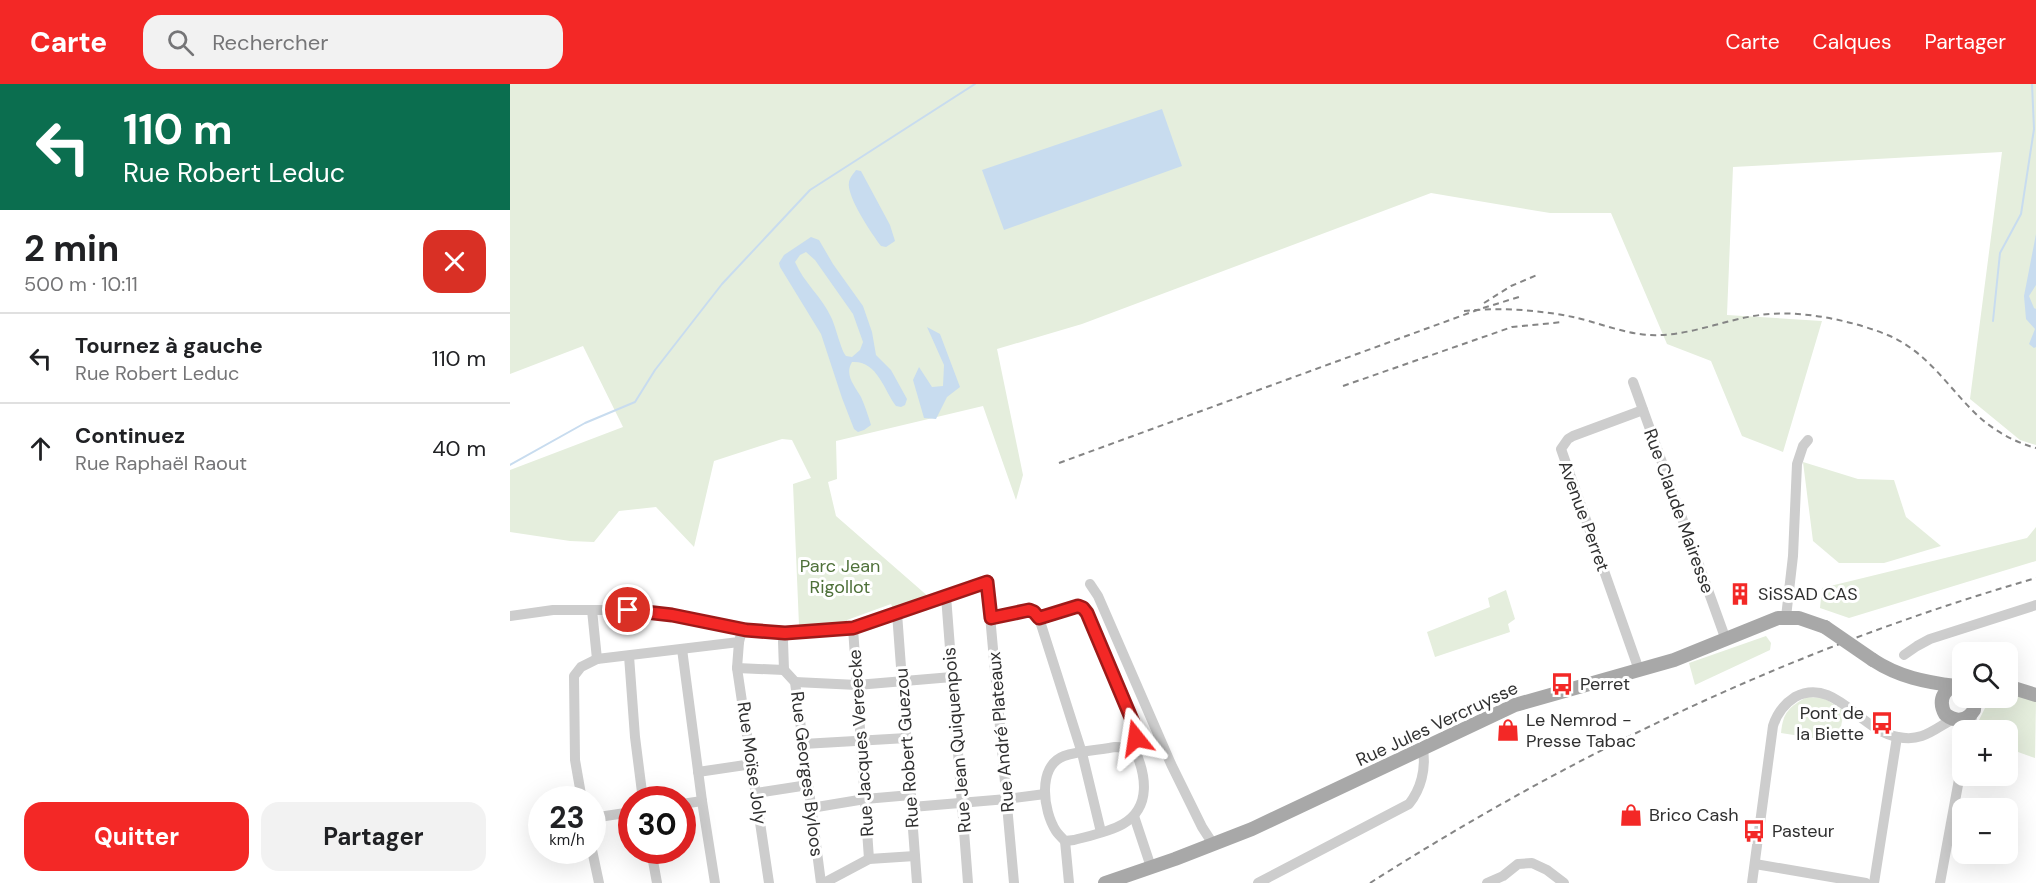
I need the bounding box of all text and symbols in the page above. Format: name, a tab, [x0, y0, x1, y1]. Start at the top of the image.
search box	[143, 15, 563, 69]
text: Carte	[30, 24, 107, 61]
icon: search	[164, 26, 197, 59]
text: Rechercher	[212, 28, 328, 57]
text: Carte	[1725, 28, 1780, 56]
text: Calques	[1813, 28, 1891, 56]
text: Partager	[1924, 28, 2006, 56]
text: 110 m	[123, 102, 233, 157]
icon: left	[24, 108, 102, 186]
text: Rue Robert Leduc	[123, 155, 345, 190]
text: 2 min	[24, 225, 119, 272]
button: close	[423, 230, 486, 293]
text: 500 m · 10:11	[24, 271, 138, 297]
text: Tournez à gauche	[75, 331, 263, 360]
icon: left	[24, 342, 57, 375]
text: 110 m	[432, 344, 486, 373]
text: Rue Robert Leduc	[75, 360, 240, 386]
text: Continuez	[75, 421, 185, 450]
street label: Rue Claude Mairesse	[1638, 425, 1720, 597]
icon: ahead	[24, 432, 57, 465]
text: 40 m	[432, 434, 486, 463]
text: Rue Raphaël Raout	[75, 450, 247, 476]
street label: Avenue Perret	[1553, 457, 1615, 575]
park label: Parc Jean Rigollot	[800, 554, 880, 599]
building icon: SiSSAD CAS	[1727, 581, 1753, 607]
place label: SiSSAD CAS	[1758, 582, 1858, 606]
pin	[602, 584, 653, 635]
icon: arrive	[611, 593, 644, 626]
map controls	[1952, 642, 2018, 864]
button: search	[1952, 642, 2018, 708]
street label: Rue Jean Quiquenpois	[937, 646, 977, 834]
street label: Rue Jacques Vereecke	[842, 649, 880, 837]
street label: Rue André Plateaux	[982, 651, 1020, 813]
street label: Rue Robert Guezou	[889, 667, 925, 829]
bus stop icon: Perret	[1549, 671, 1575, 697]
place label: Perret	[1580, 672, 1630, 696]
street label: Rue Jules Vercruysse	[1352, 676, 1522, 772]
street label: Rue Georges Byloos	[785, 690, 829, 858]
street label: Rue Moïse Joly	[732, 700, 772, 826]
place label: Pont de la Biette	[1796, 701, 1864, 746]
position arrow	[1104, 706, 1168, 770]
place label: Le Nemrod - Presse Tabac	[1526, 708, 1636, 753]
bus stop icon: Pont de la Biette	[1869, 710, 1895, 736]
shop icon: Le Nemrod - Presse Tabac	[1495, 717, 1521, 743]
button: +	[1952, 720, 2018, 786]
speed limit sign: 30	[618, 786, 696, 864]
text: 23	[549, 798, 585, 837]
button: −	[1952, 798, 2018, 864]
button: Quitter	[24, 802, 249, 871]
button: Partager	[261, 802, 486, 871]
shop icon: Brico Cash	[1618, 802, 1644, 828]
place label: Brico Cash	[1649, 803, 1739, 827]
bus stop icon: Pasteur	[1741, 818, 1767, 844]
place label: Pasteur	[1772, 819, 1835, 843]
text: km/h	[549, 830, 585, 850]

